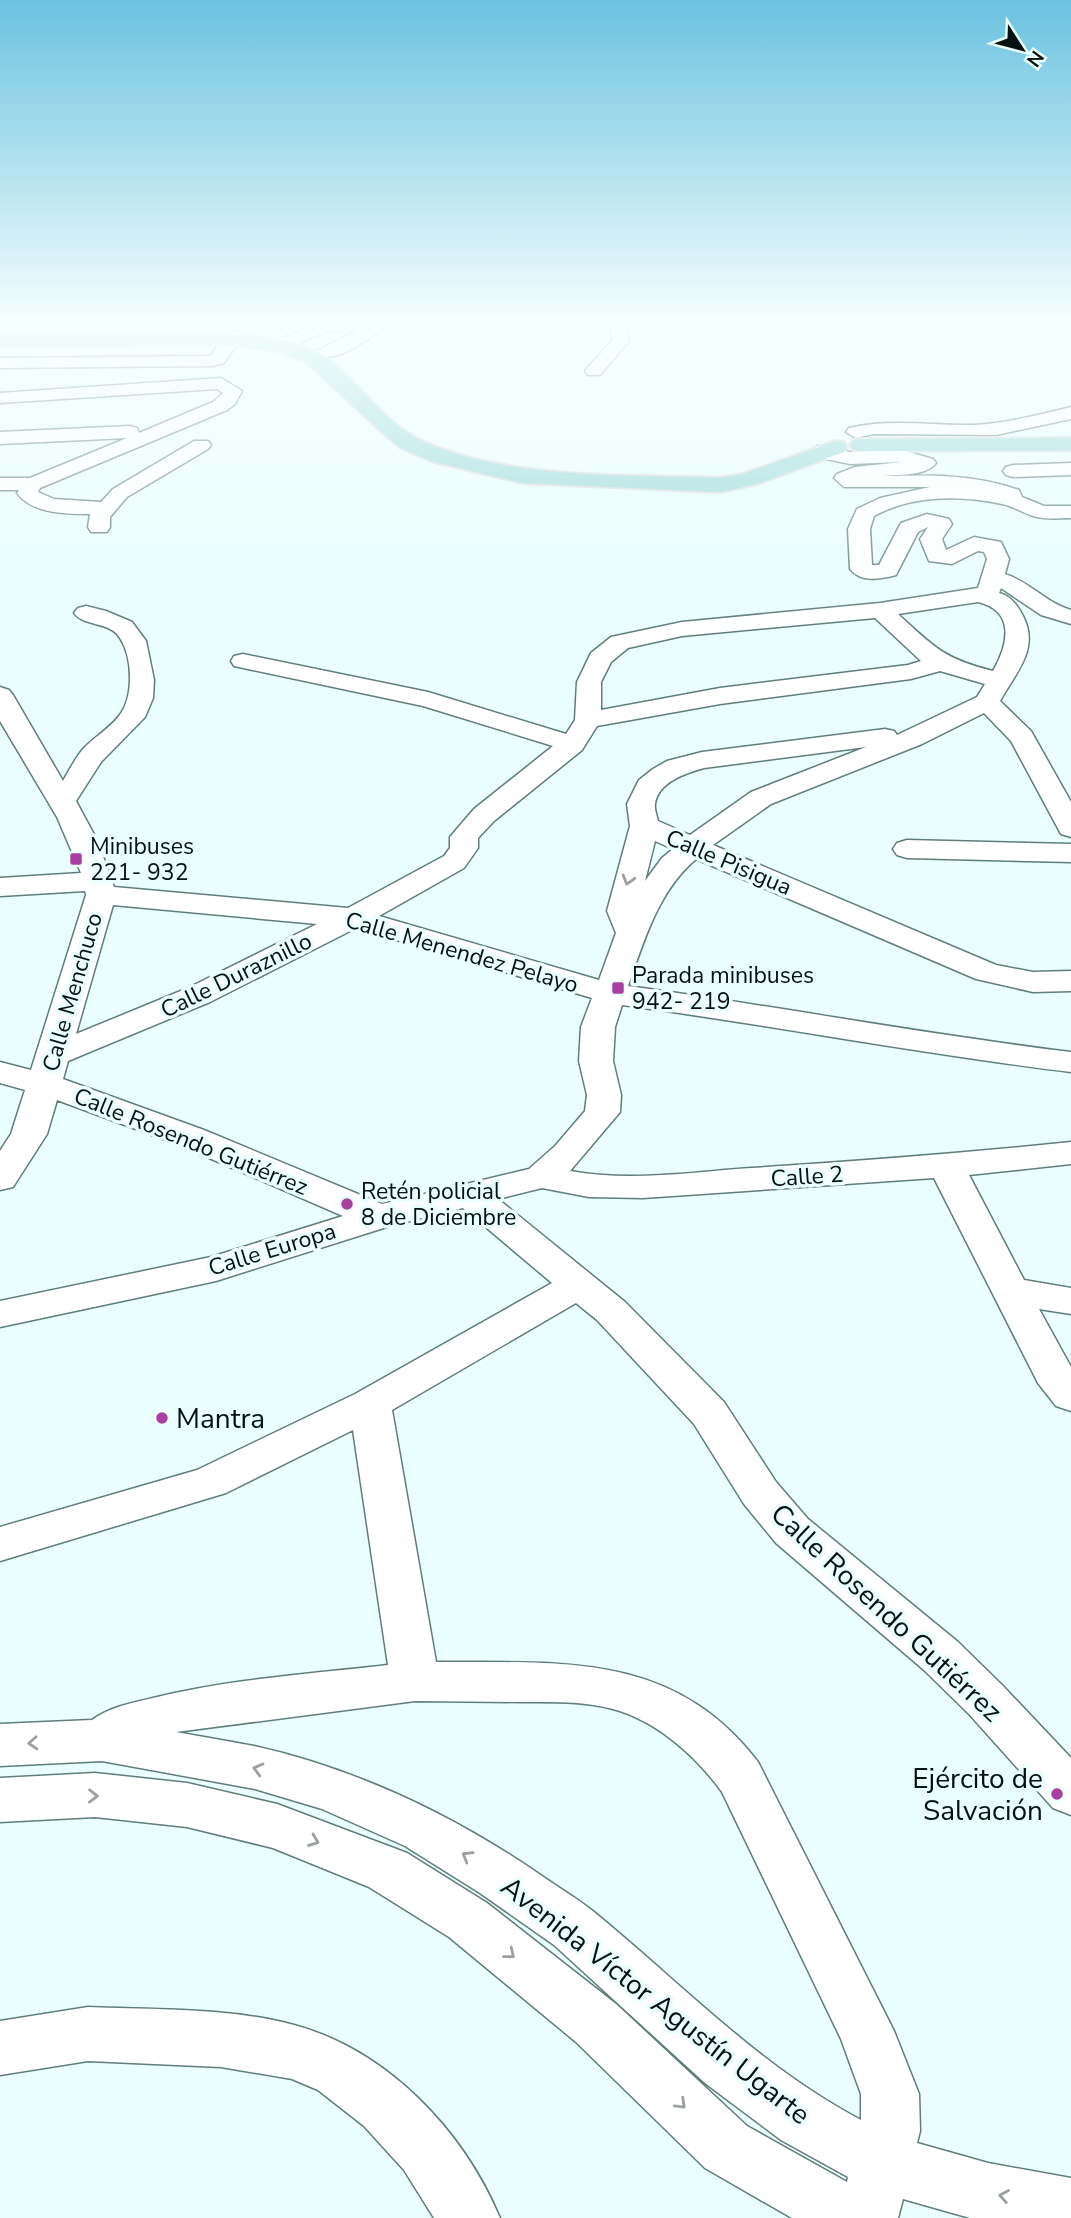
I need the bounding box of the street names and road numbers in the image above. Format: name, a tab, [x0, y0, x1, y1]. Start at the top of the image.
street label: Calle Pisigua	[661, 822, 796, 903]
street label: Calle Menendez Pelayo	[342, 904, 582, 1001]
street label: Calle Menchuco	[35, 909, 110, 1075]
street label: Calle Duraznillo	[155, 925, 317, 1025]
street label: Calle Rosendo Gutiérrez	[69, 1080, 312, 1203]
street label: Calle 2	[770, 1158, 844, 1194]
street label: Calle Europa	[205, 1215, 340, 1284]
street label: Calle Rosendo Gutiérrez	[762, 1495, 1010, 1730]
street label: Avenida Víctor Agustín Ugarte	[493, 1868, 818, 2134]

